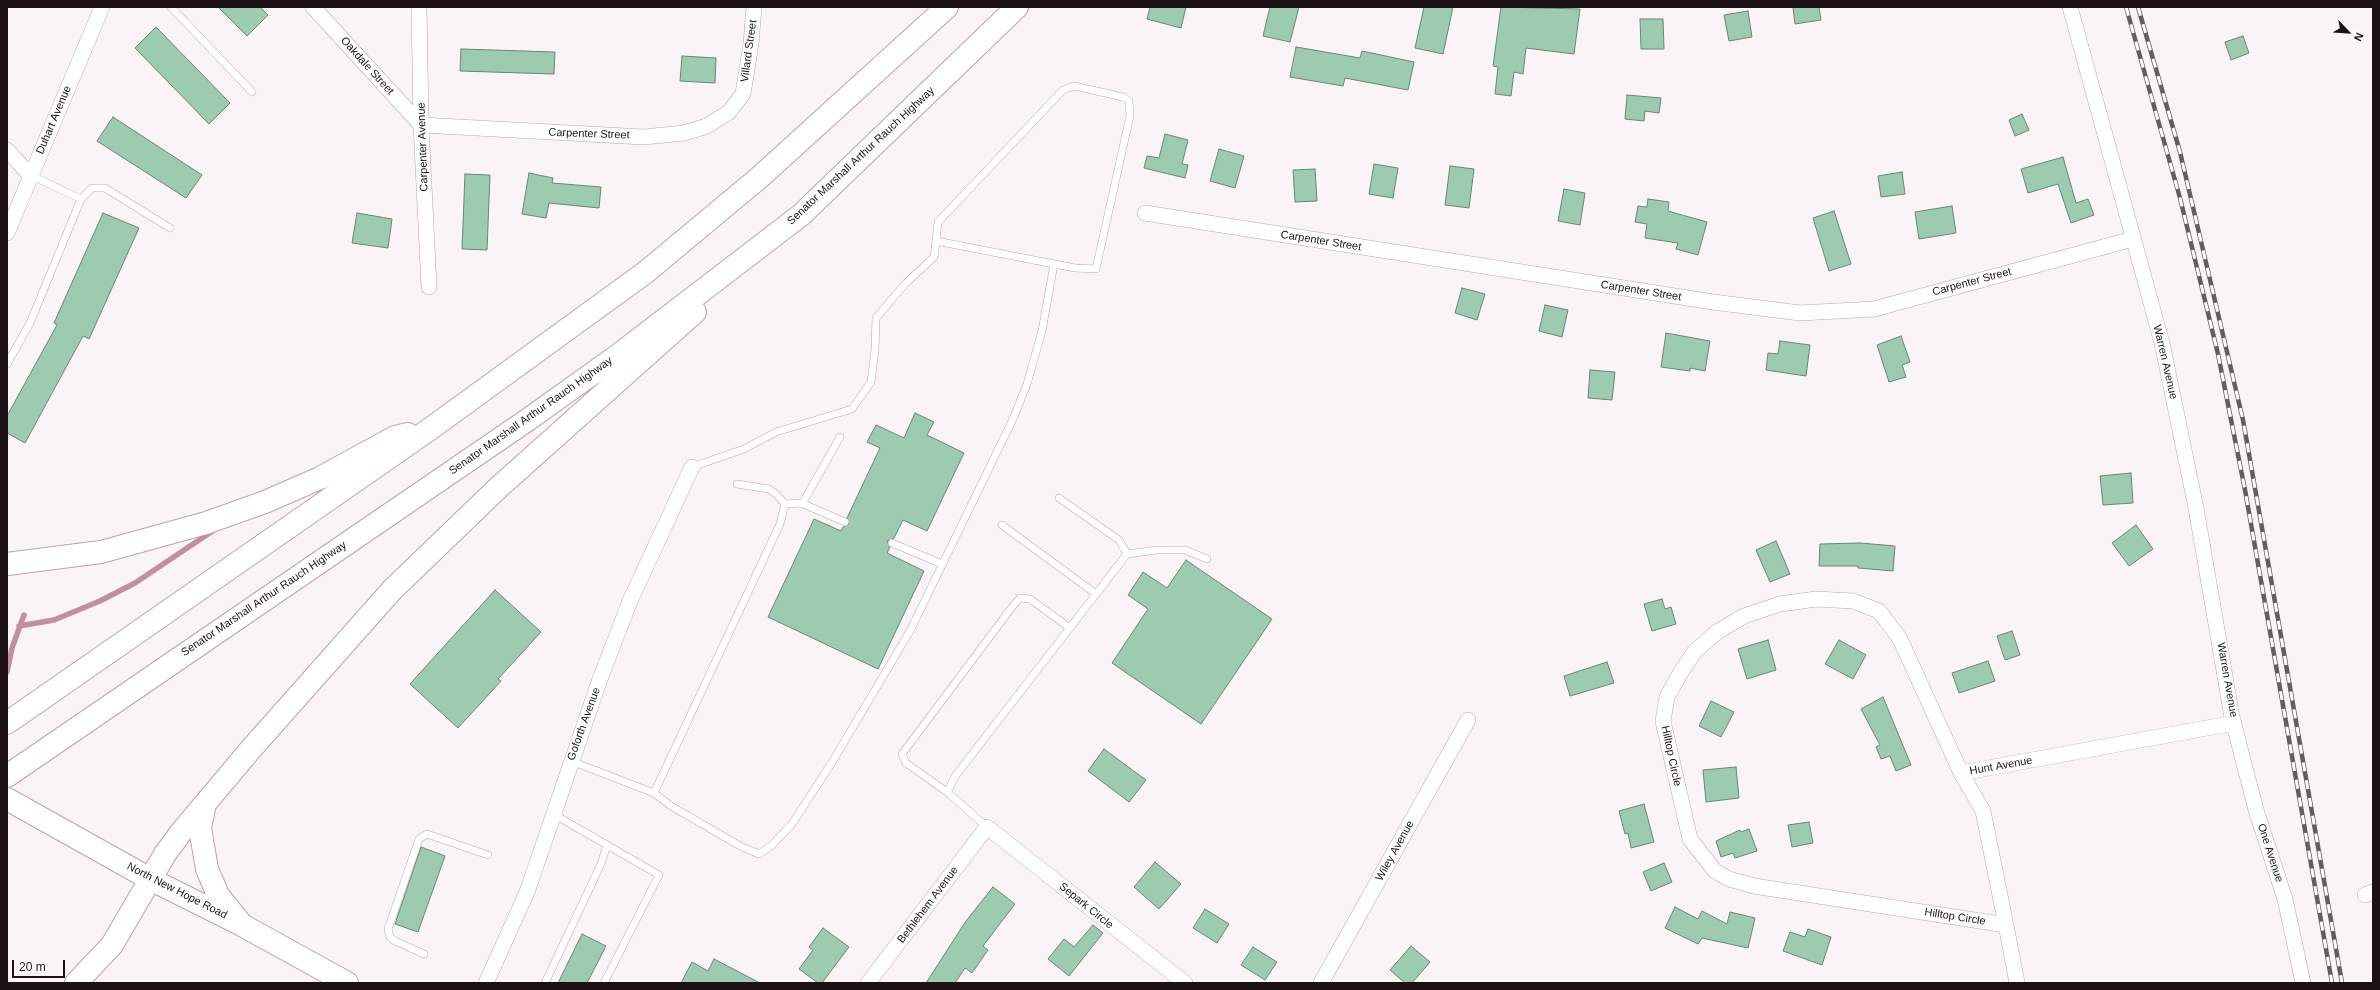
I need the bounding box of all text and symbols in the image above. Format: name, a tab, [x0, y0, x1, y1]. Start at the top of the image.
north arrow	[2328, 12, 2368, 52]
street label: Villard Street	[738, 19, 760, 83]
text: N	[2352, 31, 2366, 43]
street label: Oakdale Street	[338, 34, 396, 98]
street label: Duhart Avenue	[34, 84, 74, 156]
street label: Senator Marshall Arthur Rauch Highway	[785, 84, 937, 228]
street label: Carpenter Avenue	[415, 102, 431, 192]
street label: Carpenter Street	[548, 126, 630, 142]
street label: Carpenter Street	[1280, 228, 1362, 254]
street label: Carpenter Street	[1931, 265, 2013, 299]
street label: Carpenter Street	[1600, 278, 1682, 304]
street label: Warren Avenue	[2150, 324, 2180, 400]
street label: Senator Marshall Arthur Rauch Highway	[447, 354, 615, 478]
street label: Senator Marshall Arthur Rauch Highway	[179, 539, 349, 659]
street label: Warren Avenue	[2214, 642, 2240, 718]
street label: Goforth Avenue	[565, 686, 603, 762]
street label: Hilltop Circle	[1658, 724, 1684, 788]
street label: Hunt Avenue	[1969, 754, 2033, 778]
street label: Wiley Avenue	[1373, 818, 1417, 884]
street label: One Avenue	[2254, 822, 2286, 884]
street label: North New Hope Road	[125, 860, 229, 922]
street label: Bethlehem Avenue	[895, 864, 961, 946]
street label: Separk Circle	[1056, 880, 1116, 932]
street label: Hilltop Circle	[1923, 906, 1987, 928]
scale bar	[14, 952, 67, 978]
text: 20 m	[19, 960, 46, 974]

